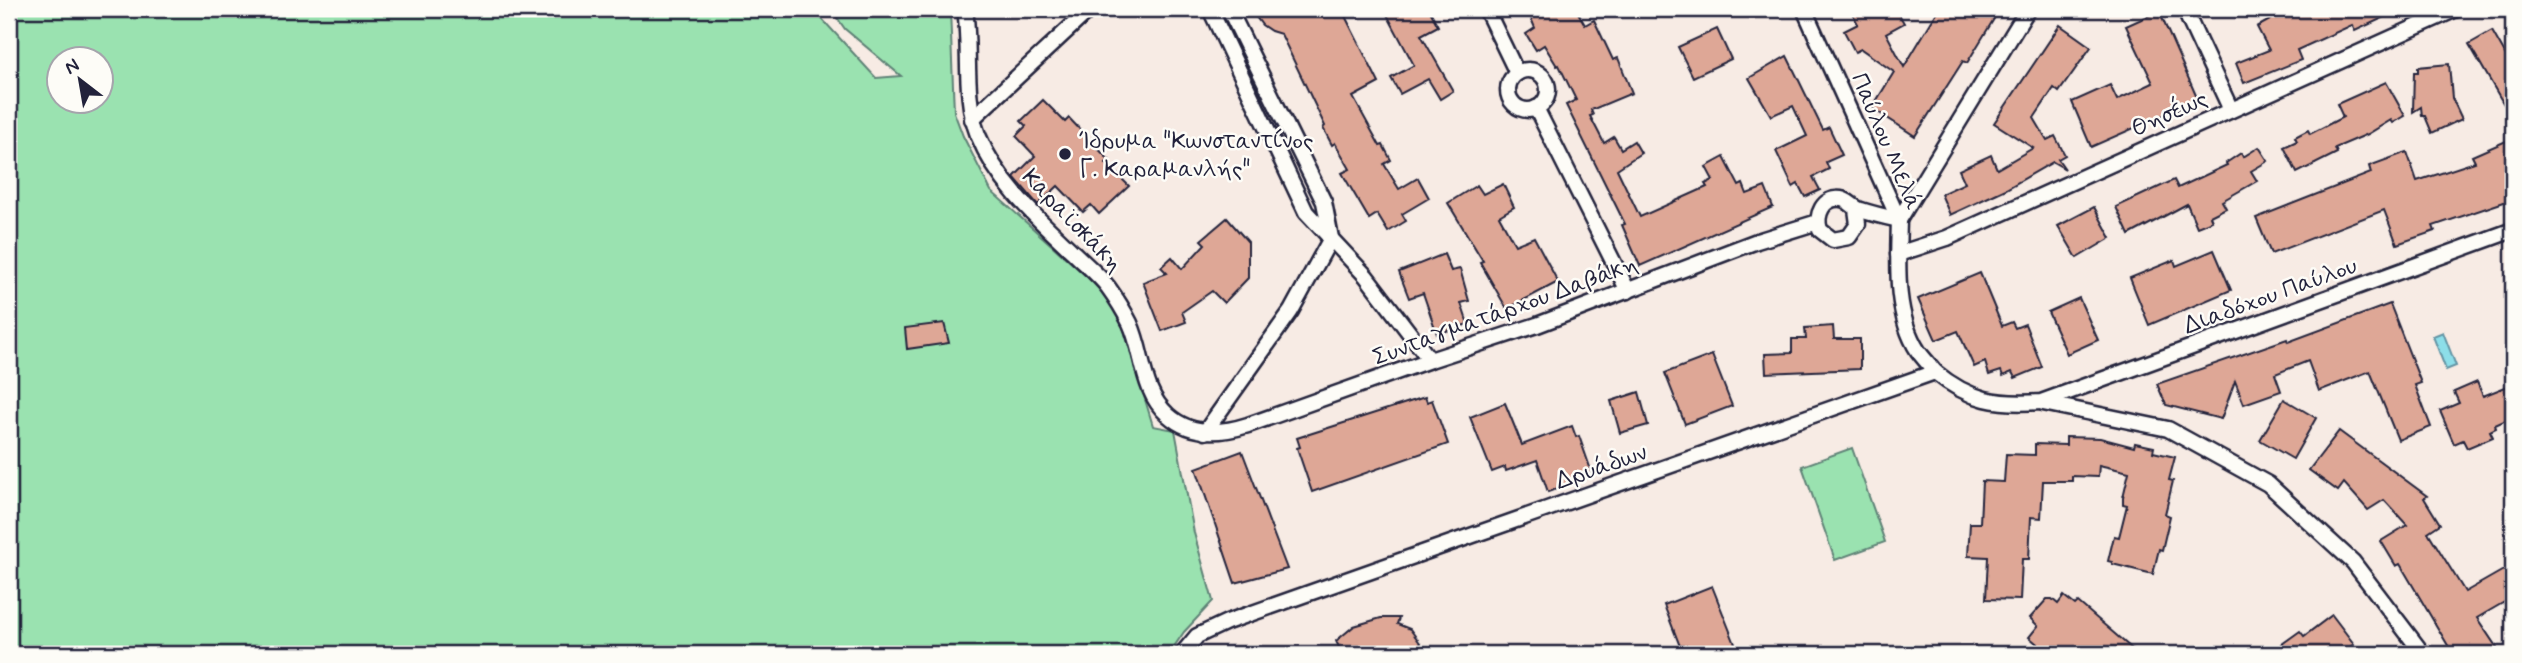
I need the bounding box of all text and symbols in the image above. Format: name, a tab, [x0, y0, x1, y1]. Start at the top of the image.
north arrow	[46, 46, 116, 116]
text: N	[60, 53, 84, 81]
street label: Παύλου Μελά	[1843, 68, 1928, 215]
street label: Θησέως	[2126, 83, 2213, 145]
place label: Ίδρυμα "Κωνσταντίνος Γ. Καραμανλής"	[1079, 126, 1314, 185]
marker: Ίδρυμα "Κωνσταντίνος Γ. Καραμανλής"	[1057, 146, 1073, 162]
street label: Καραϊσκάκη	[1015, 162, 1129, 280]
street label: Συνταγματάρχου Δαβάκη	[1369, 249, 1642, 374]
street label: Διαδόχου Παύλου	[2179, 251, 2362, 342]
street label: Δρυάδων	[1552, 437, 1651, 498]

